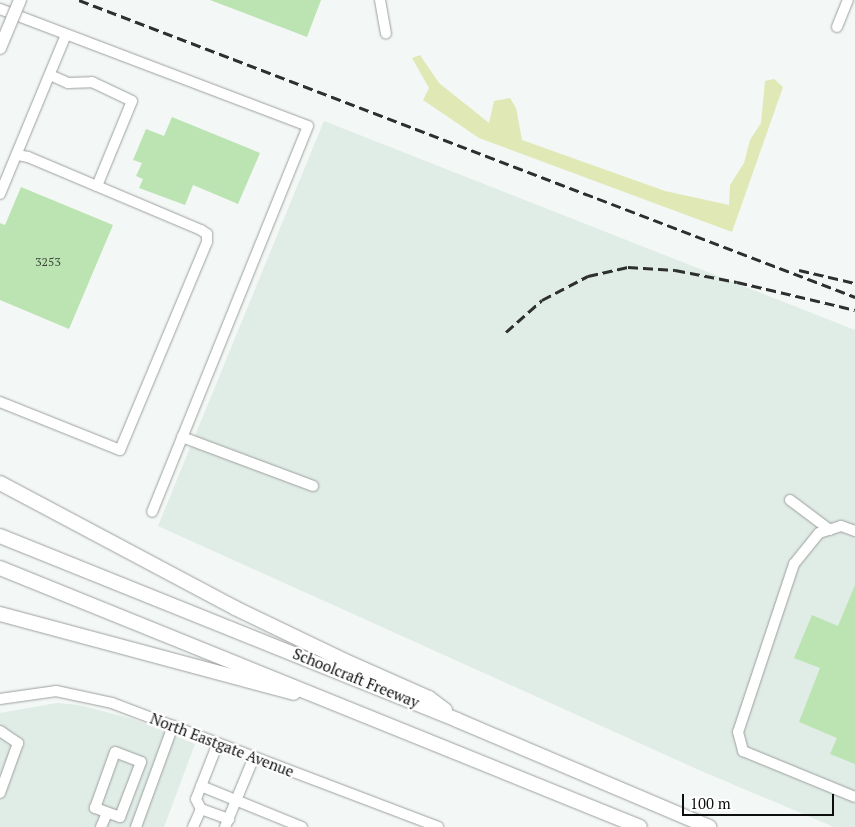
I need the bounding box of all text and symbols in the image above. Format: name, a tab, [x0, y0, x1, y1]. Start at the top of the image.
house number: 3253	[35, 255, 61, 269]
street label: Schoolcraft Freeway	[290, 644, 422, 712]
street label: North Eastgate Avenue	[147, 709, 297, 781]
scale bar	[685, 784, 838, 816]
text: 100 m	[690, 793, 731, 813]

